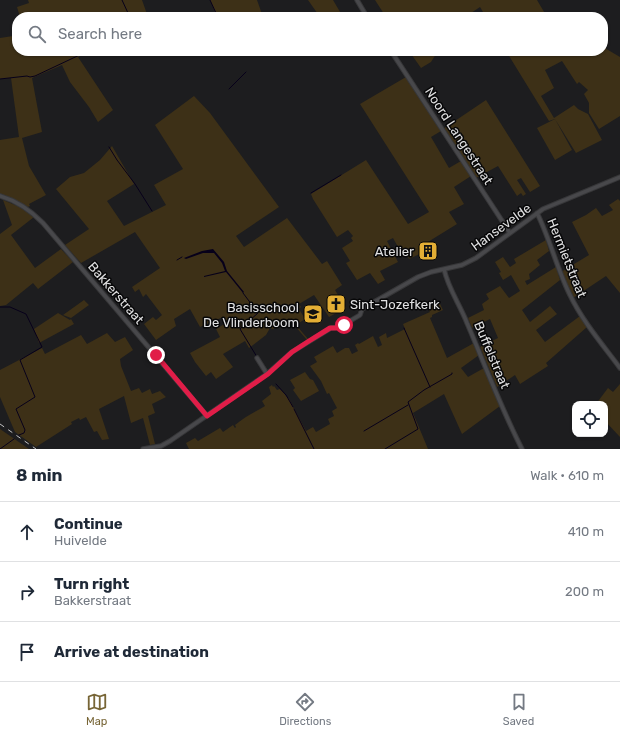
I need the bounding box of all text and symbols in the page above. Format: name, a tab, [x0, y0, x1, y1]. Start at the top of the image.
search box	[12, 12, 608, 56]
icon: search	[26, 23, 48, 45]
text: Search here	[58, 25, 142, 43]
street label: Noord Langestraat	[421, 85, 496, 188]
street label: Hansevelde	[468, 200, 534, 254]
street label: Hermietstraat	[544, 216, 590, 300]
building icon: Atelier	[417, 240, 439, 262]
place label: Atelier	[375, 244, 414, 259]
street label: Bakkerstraat	[85, 259, 147, 327]
church icon: Sint-Jozefkerk	[325, 293, 347, 315]
place label: Sint-Jozefkerk	[350, 297, 440, 312]
place label: Basisschool De Vlinderboom	[203, 300, 299, 330]
school or university icon: Basisschool De Vlinderboom	[302, 303, 324, 325]
route start	[335, 316, 353, 334]
street label: Buffelstraat	[471, 319, 513, 391]
route end	[147, 346, 165, 364]
map controls	[572, 401, 608, 437]
button: locate	[572, 401, 608, 437]
text: 8 min	[16, 465, 63, 485]
text: Walk · 610 m	[530, 468, 604, 483]
text: Continue	[54, 515, 123, 533]
icon: ahead	[16, 521, 38, 543]
text: 410 m	[568, 524, 604, 539]
text: Huivelde	[54, 533, 107, 548]
text: Turn right	[54, 575, 129, 593]
icon: right	[16, 581, 38, 603]
text: 200 m	[565, 584, 604, 599]
text: Bakkerstraat	[54, 593, 131, 608]
icon: arrive	[16, 641, 38, 663]
text: Arrive at destination	[54, 643, 209, 661]
tab: Map	[86, 691, 108, 728]
tab: Directions	[279, 691, 331, 728]
tab: Saved	[503, 691, 534, 728]

